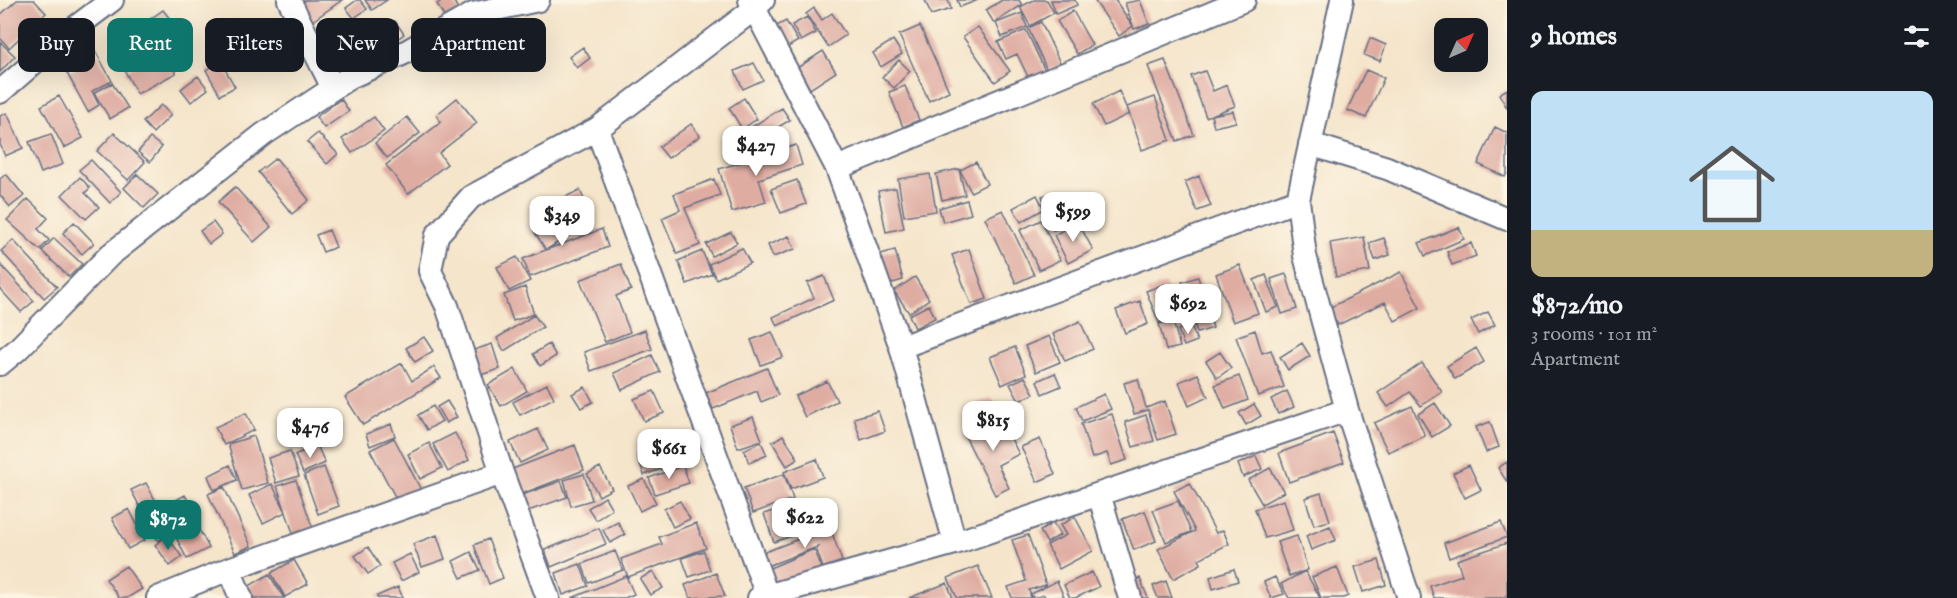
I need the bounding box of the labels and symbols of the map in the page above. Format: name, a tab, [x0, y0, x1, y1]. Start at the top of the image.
north arrow	[1434, 18, 1488, 72]
pin: $427	[720, 126, 792, 177]
pin: $599	[1037, 192, 1109, 243]
pin: $349	[526, 196, 598, 247]
pin: $692	[1152, 284, 1224, 335]
pin: $815	[957, 401, 1029, 452]
pin: $476	[274, 408, 346, 459]
pin: $661	[633, 429, 705, 480]
pin: $622	[769, 498, 841, 549]
pin: $872	[132, 500, 204, 551]

